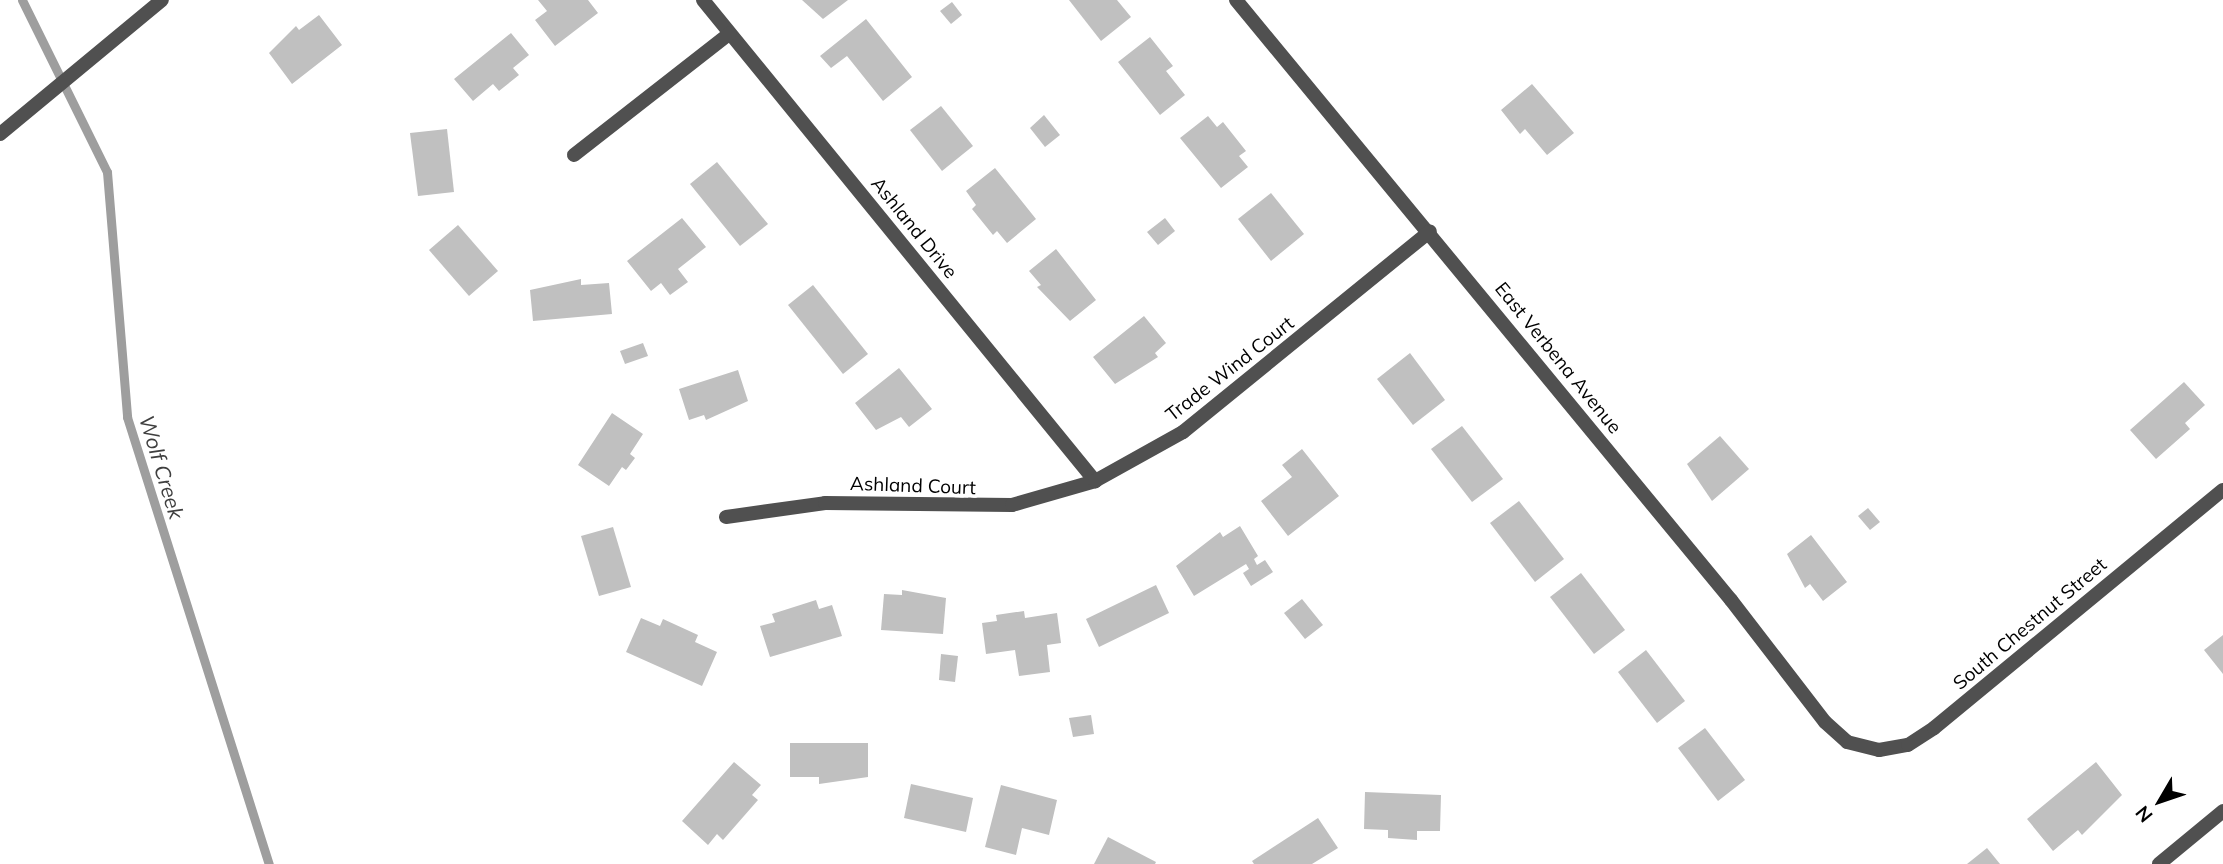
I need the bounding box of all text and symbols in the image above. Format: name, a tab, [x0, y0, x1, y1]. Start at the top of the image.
street label: Ashland Drive	[866, 173, 962, 283]
street label: East Verbena Avenue	[1490, 278, 1626, 438]
street label: Trade Wind Court	[1161, 312, 1299, 426]
water label: Wolf Creek	[134, 412, 190, 522]
street label: Ashland Court	[850, 472, 976, 500]
street label: South Chestnut Street	[1949, 553, 2111, 695]
north arrow	[2125, 766, 2195, 836]
text: N	[2130, 801, 2158, 827]

